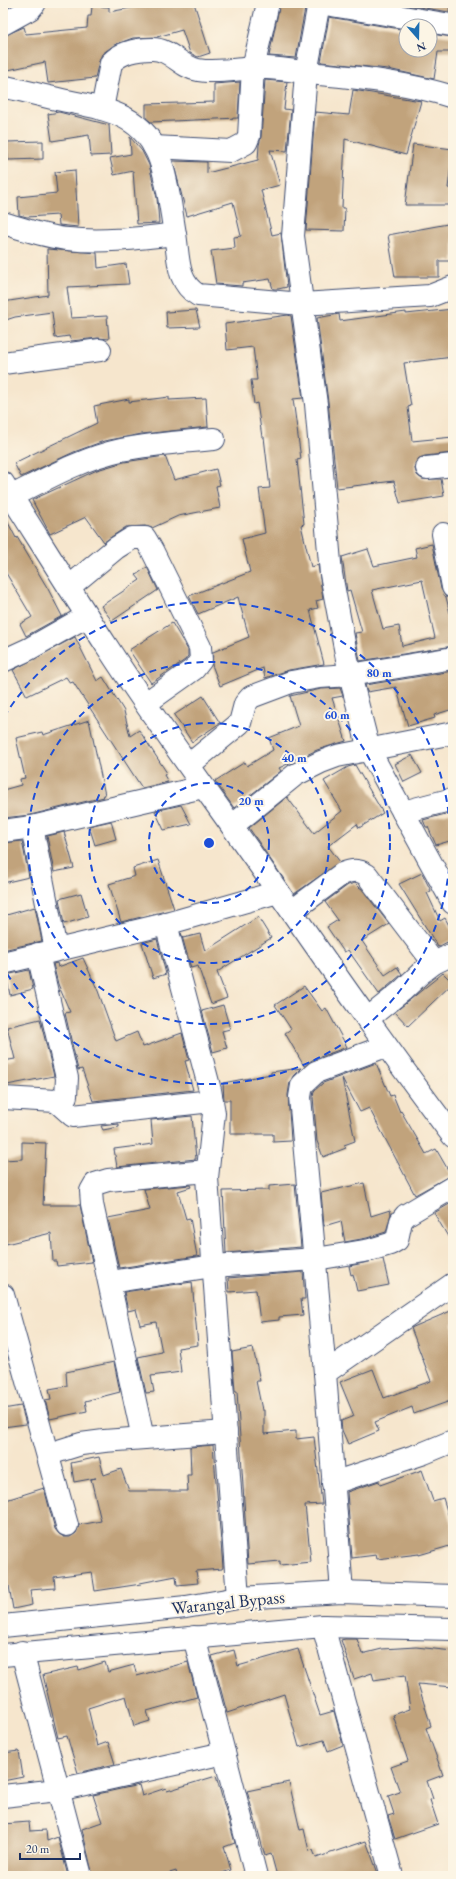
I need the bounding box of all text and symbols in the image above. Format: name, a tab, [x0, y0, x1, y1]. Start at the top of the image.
north arrow	[398, 18, 438, 58]
text: N	[415, 39, 428, 56]
text: 80 m	[366, 665, 392, 681]
text: 60 m	[324, 707, 350, 723]
text: 40 m	[281, 750, 307, 766]
text: 20 m	[238, 793, 264, 809]
centre of rings	[202, 836, 216, 850]
street label: Warangal Bypass	[170, 1585, 286, 1619]
scale bar	[20, 1835, 80, 1861]
text: 20 m	[26, 1841, 50, 1857]

